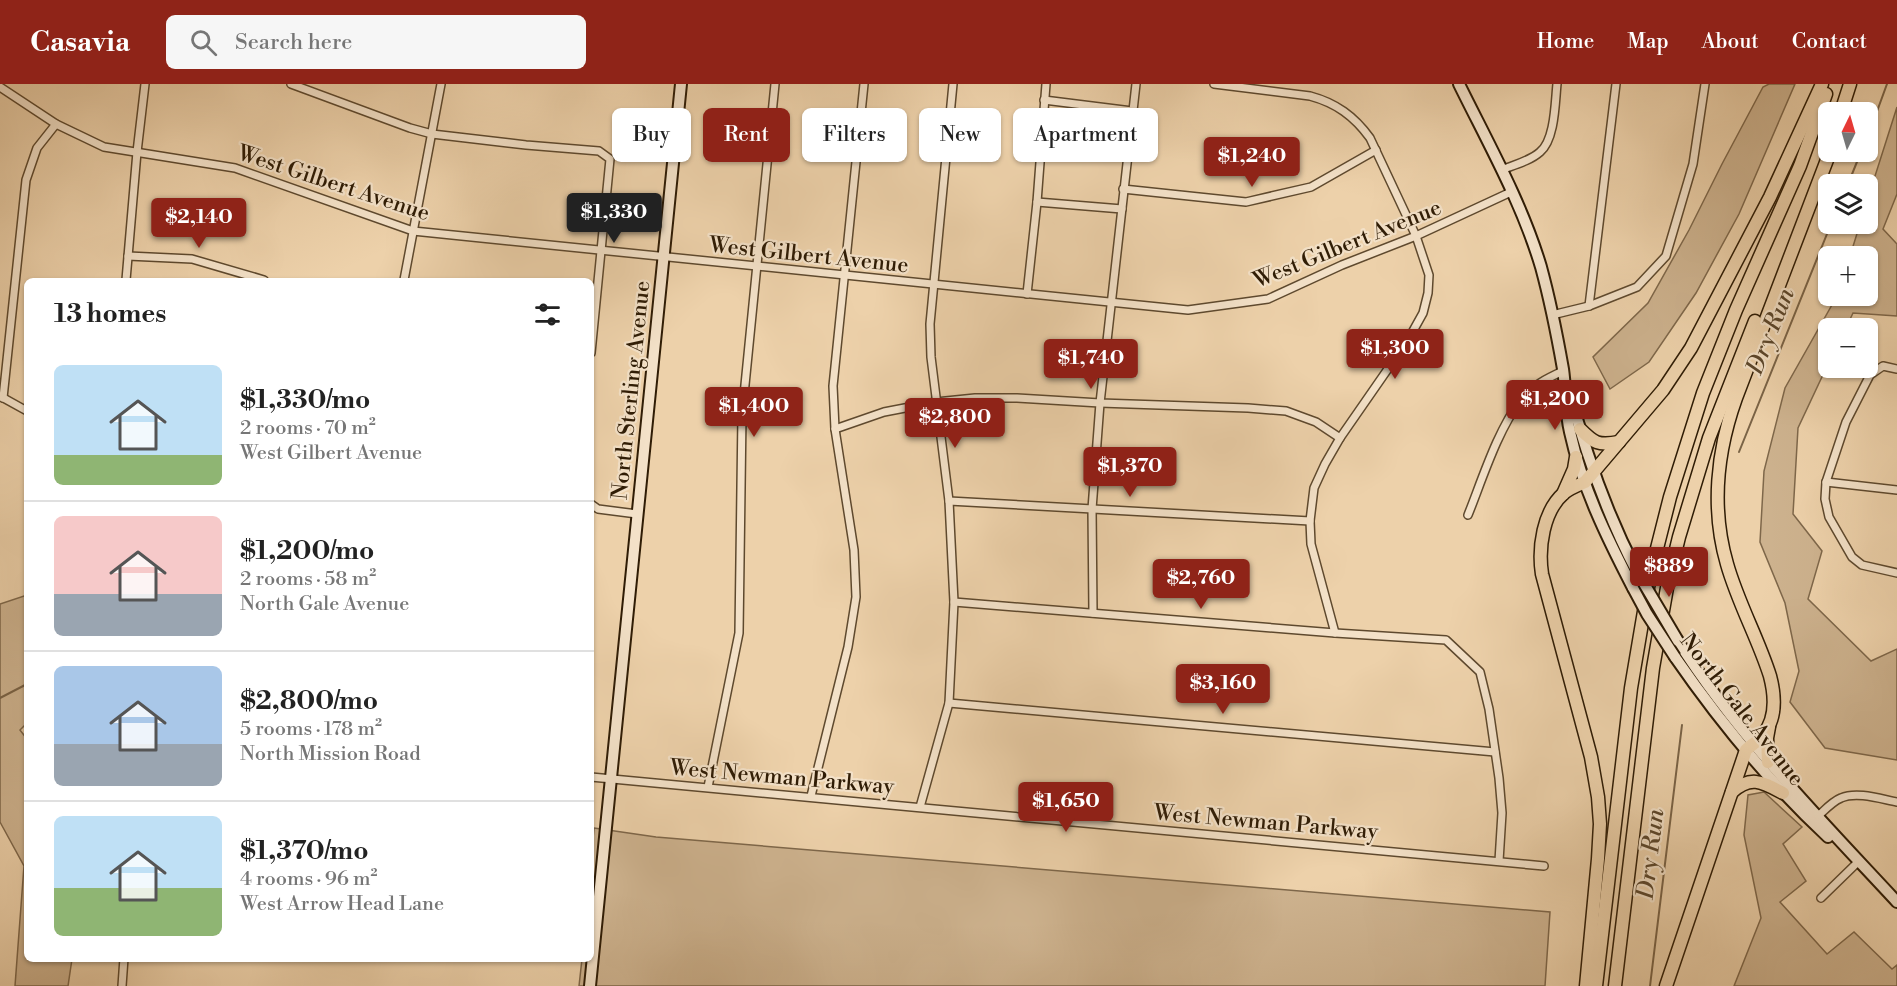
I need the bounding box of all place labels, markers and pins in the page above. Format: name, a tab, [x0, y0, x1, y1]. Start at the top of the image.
pin: $1,240	[1203, 137, 1301, 188]
pin: $1,330	[565, 193, 663, 244]
pin: $2,140	[150, 198, 248, 249]
pin: $1,300	[1346, 329, 1444, 380]
pin: $1,740	[1042, 339, 1140, 390]
pin: $1,200	[1506, 380, 1604, 431]
pin: $1,400	[705, 387, 803, 438]
pin: $2,800	[906, 398, 1004, 449]
pin: $1,370	[1081, 447, 1179, 498]
pin: $889	[1633, 547, 1705, 598]
pin: $2,760	[1152, 559, 1250, 610]
pin: $3,160	[1174, 664, 1272, 715]
pin: $1,650	[1017, 782, 1115, 833]

